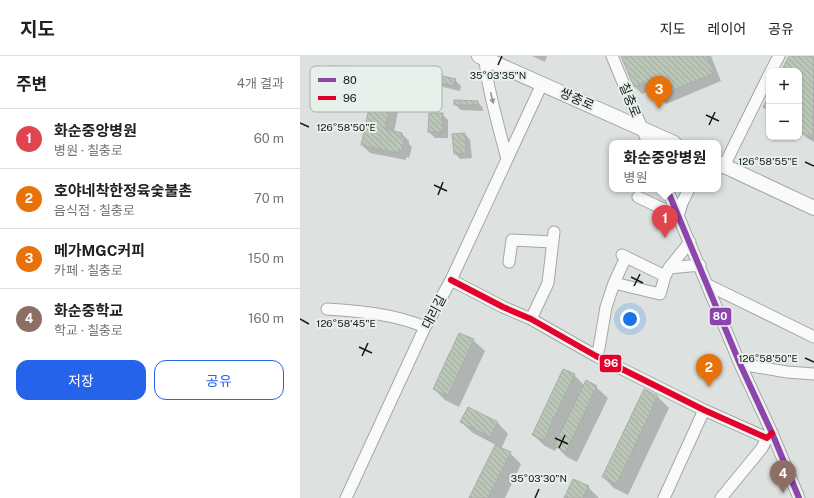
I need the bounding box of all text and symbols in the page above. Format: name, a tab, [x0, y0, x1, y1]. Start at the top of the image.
text: 지도	[20, 18, 55, 40]
text: 지도	[660, 21, 686, 37]
text: 레이어	[708, 21, 746, 37]
text: 공유	[768, 21, 794, 37]
legend	[310, 66, 442, 112]
map controls	[766, 68, 802, 140]
button: +	[766, 68, 802, 104]
text: 35°03'35"N	[470, 69, 526, 81]
text: 주변	[16, 74, 47, 94]
text: 80	[343, 74, 357, 86]
text: 4개 결과	[237, 76, 284, 91]
pin: 3	[646, 76, 672, 109]
street label: 칠충로	[616, 81, 644, 119]
street label: 쌍충로	[558, 85, 596, 113]
text: 96	[343, 92, 357, 104]
one-way arrow	[489, 92, 495, 104]
button: −	[766, 104, 802, 140]
text: 126°58'50"E	[316, 121, 376, 133]
text: 화순중앙병원	[54, 122, 137, 139]
text: 1	[26, 131, 32, 146]
text: 60 m	[254, 131, 284, 146]
popup	[609, 140, 721, 192]
text: 병원 · 칠충로	[54, 143, 123, 158]
text: 화순중앙병원	[624, 149, 706, 166]
text: 126°58'55"E	[738, 155, 798, 167]
text: 병원	[624, 170, 648, 185]
text: 호야네착한정육숯불촌	[54, 182, 192, 199]
text: 2	[25, 191, 33, 206]
text: 70 m	[254, 191, 284, 206]
text: 음식점 · 칠충로	[54, 203, 135, 218]
pin: 1	[652, 205, 678, 238]
text: 메가MGC커피	[54, 242, 145, 259]
text: 3	[25, 251, 33, 266]
text: 150 m	[248, 251, 284, 266]
text: 카페 · 칠충로	[54, 263, 123, 278]
street label: 대리길	[419, 293, 449, 331]
text: 화순중학교	[54, 302, 123, 319]
line badge: 80	[709, 307, 732, 326]
your location	[620, 309, 640, 329]
text: 80	[713, 310, 727, 322]
text: 4	[25, 311, 33, 326]
text: 160 m	[248, 311, 284, 326]
text: 126°58'45"E	[316, 317, 376, 329]
text: 학교 · 칠충로	[54, 323, 123, 338]
text: 126°58'50"E	[738, 352, 798, 364]
line badge: 96	[599, 354, 622, 373]
pin: 2	[696, 354, 722, 387]
text: 96	[604, 357, 618, 369]
button: 저장	[16, 360, 146, 400]
button: 공유	[154, 360, 284, 400]
pin: 4	[770, 460, 796, 493]
text: 35°03'30"N	[511, 472, 567, 484]

